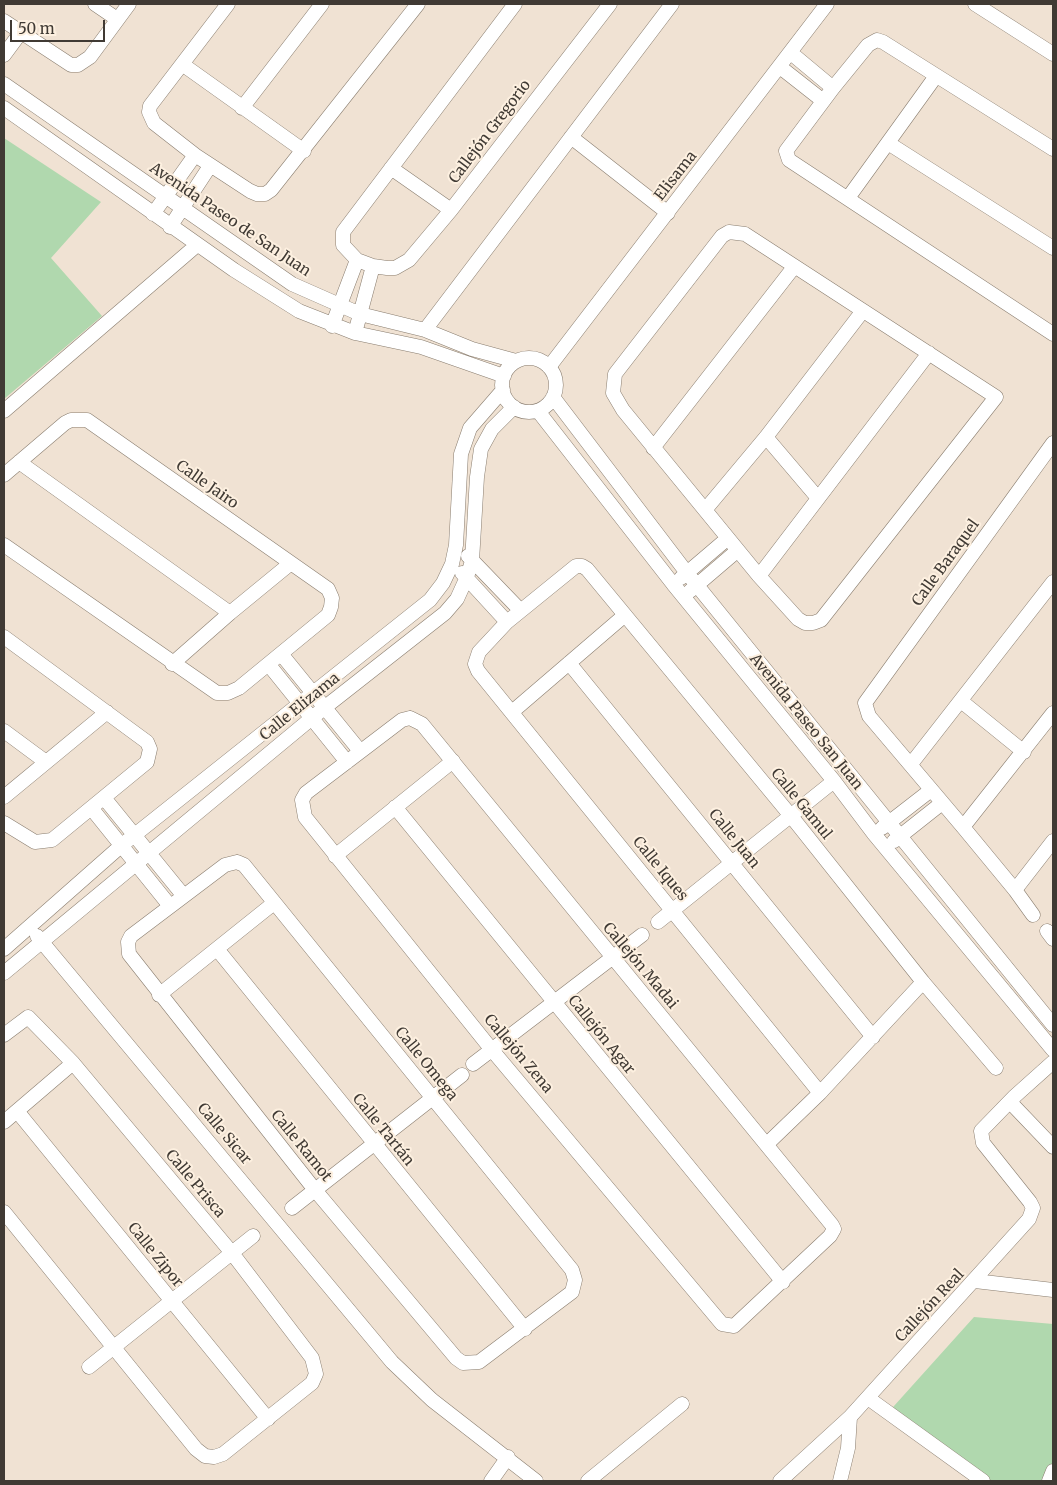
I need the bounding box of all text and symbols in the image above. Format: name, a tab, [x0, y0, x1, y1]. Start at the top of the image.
scale bar	[12, 10, 108, 42]
text: 50 m	[18, 19, 55, 38]
street label: Callejón Gregorio	[445, 77, 535, 187]
street label: Elisama	[651, 148, 701, 204]
street label: Avenida Paseo de San Juan	[146, 159, 314, 281]
street label: Calle Jairo	[172, 457, 242, 513]
street label: Calle Baraquel	[909, 516, 983, 610]
street label: Avenida Paseo San Juan	[746, 650, 866, 794]
street label: Calle Elizama	[257, 669, 343, 745]
street label: Calle Gamul	[767, 765, 835, 843]
street label: Calle Juan	[705, 806, 763, 872]
street label: Calle Iques	[629, 833, 691, 905]
street label: Callejón Madai	[599, 919, 681, 1013]
street label: Callejón Agar	[564, 992, 638, 1078]
street label: Callejón Zena	[480, 1011, 556, 1097]
street label: Calle Omega	[391, 1024, 461, 1104]
street label: Calle Tartán	[348, 1090, 418, 1170]
street label: Calle Sicar	[193, 1100, 255, 1168]
street label: Calle Ramot	[267, 1107, 335, 1185]
street label: Calle Prisca	[161, 1146, 229, 1222]
street label: Calle Zipor	[123, 1219, 187, 1291]
street label: Callejón Real	[892, 1266, 968, 1346]

